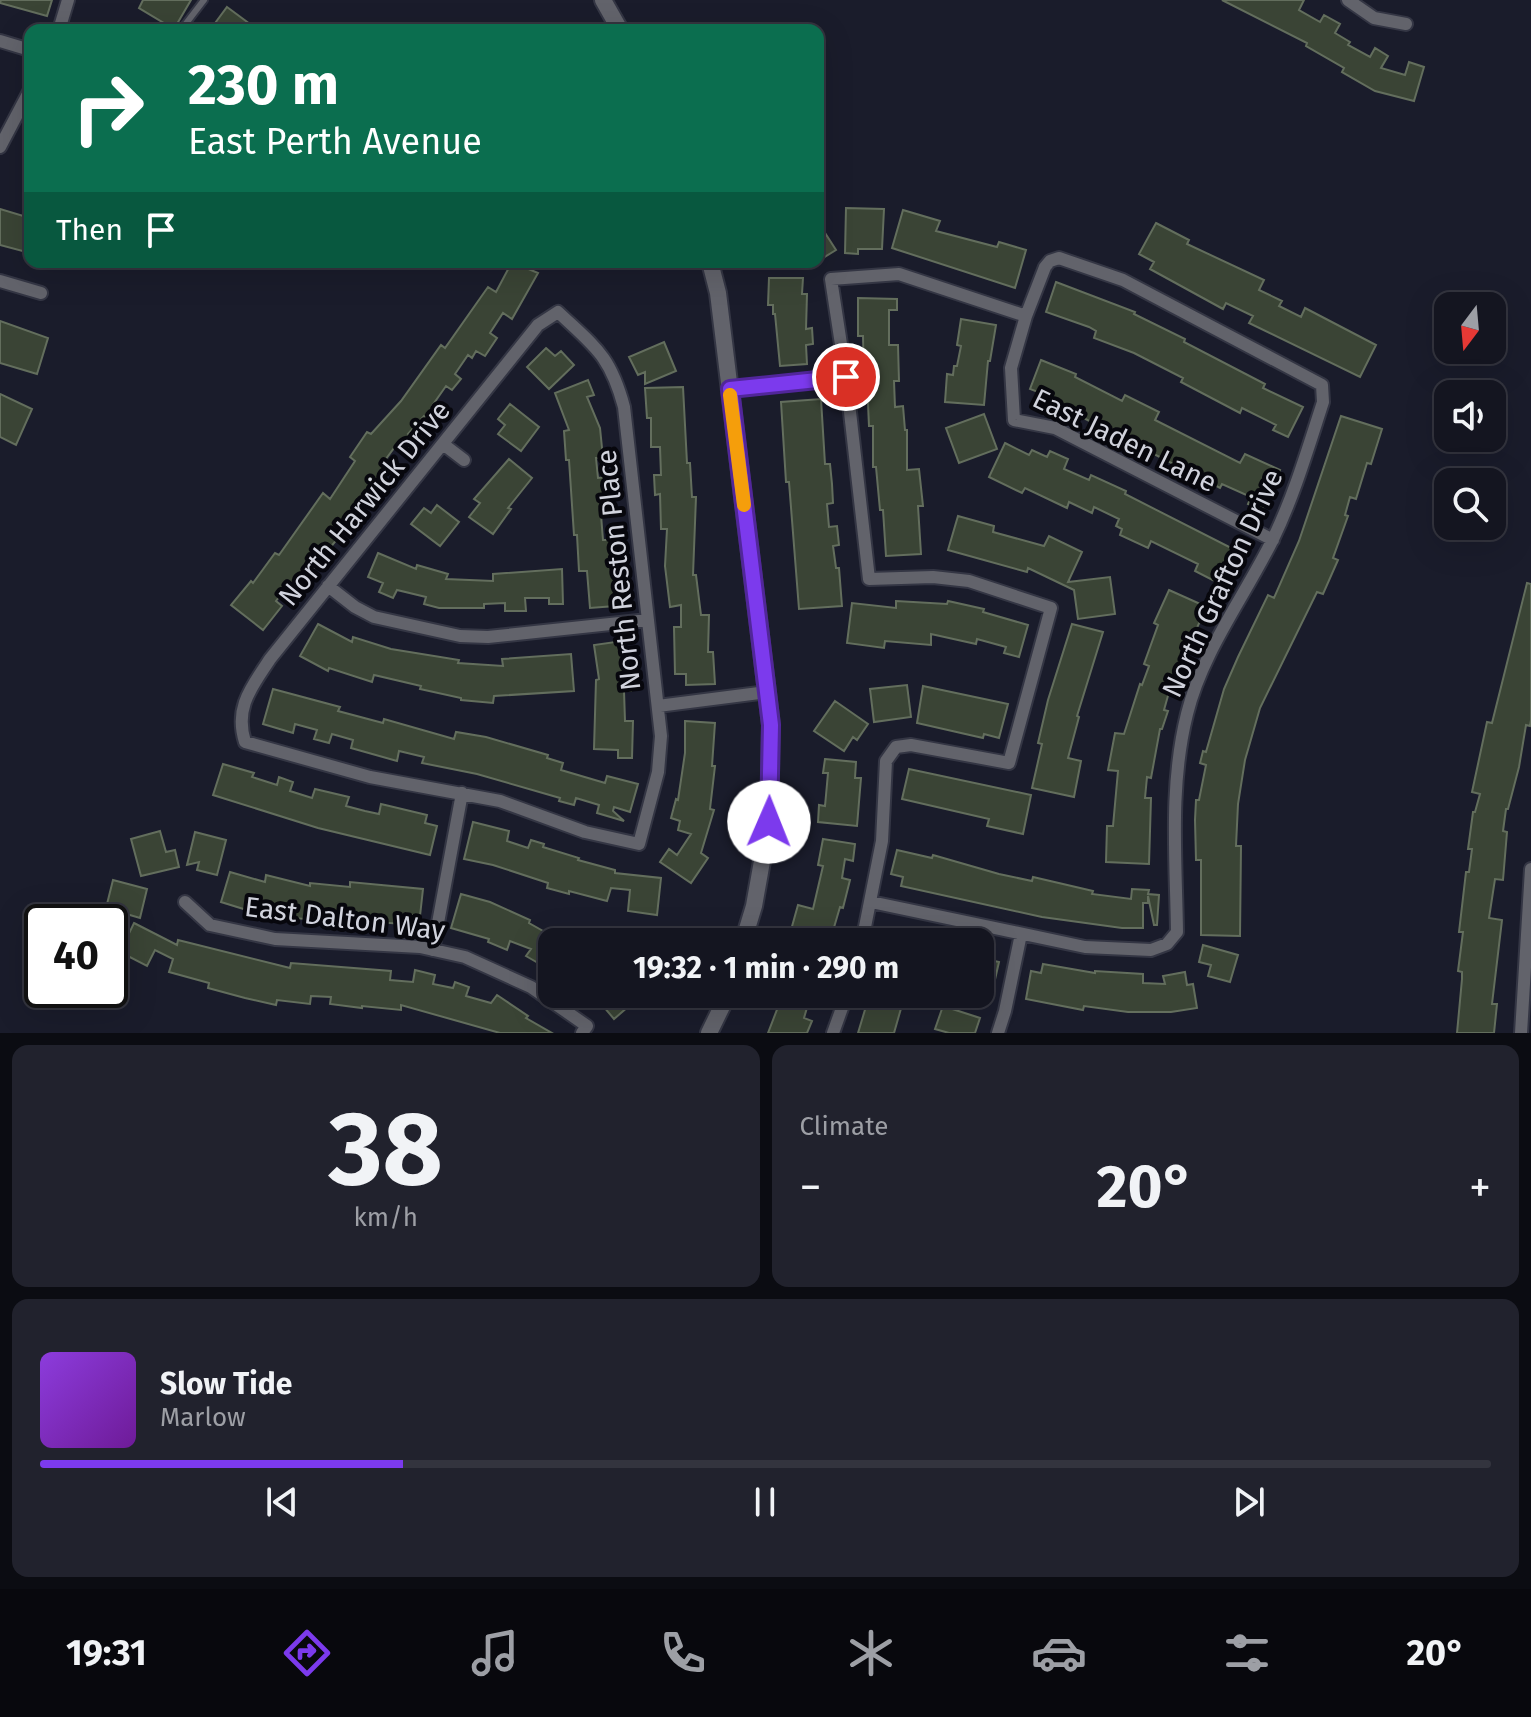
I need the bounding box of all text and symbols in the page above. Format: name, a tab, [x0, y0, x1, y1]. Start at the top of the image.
text: 230 m	[188, 52, 339, 119]
icon: right	[56, 56, 160, 160]
text: East Perth Avenue	[188, 120, 482, 164]
icon: arrive	[139, 208, 183, 252]
text: Then	[56, 212, 123, 248]
north arrow	[1434, 292, 1506, 364]
map controls	[1434, 292, 1506, 540]
pin	[812, 343, 880, 411]
icon: arrive	[824, 355, 868, 399]
button: sound	[1434, 380, 1506, 452]
street label: East Jaden Lane	[1027, 382, 1222, 499]
street label: North Harwick Drive	[272, 394, 457, 612]
street label: North Reston Place	[589, 448, 648, 692]
street label: North Grafton Drive	[1155, 464, 1290, 703]
button: search	[1434, 468, 1506, 540]
position arrow	[727, 780, 811, 864]
street label: East Dalton Way	[243, 890, 447, 947]
speed limit sign: 40	[24, 904, 128, 1008]
text: 19:32 · 1 min · 290 m	[633, 950, 899, 986]
text: 38	[328, 1087, 443, 1212]
text: Climate	[800, 1111, 888, 1142]
text: 20°	[1097, 1151, 1194, 1223]
text: −	[800, 1161, 822, 1214]
text: +	[1469, 1161, 1491, 1214]
text: km/h	[354, 1202, 418, 1233]
text: Slow Tide	[160, 1366, 292, 1402]
text: Marlow	[160, 1402, 246, 1433]
icon: previous	[260, 1480, 304, 1524]
icon: pause	[743, 1480, 787, 1524]
icon: next	[1227, 1480, 1271, 1524]
icon: directions	[279, 1625, 335, 1681]
icon: music	[467, 1625, 523, 1681]
icon: phone	[655, 1625, 711, 1681]
icon: climate	[843, 1625, 899, 1681]
icon: car	[1031, 1625, 1087, 1681]
icon: filters	[1219, 1625, 1275, 1681]
text: 19:31	[66, 1631, 147, 1675]
text: 20°	[1406, 1631, 1465, 1675]

